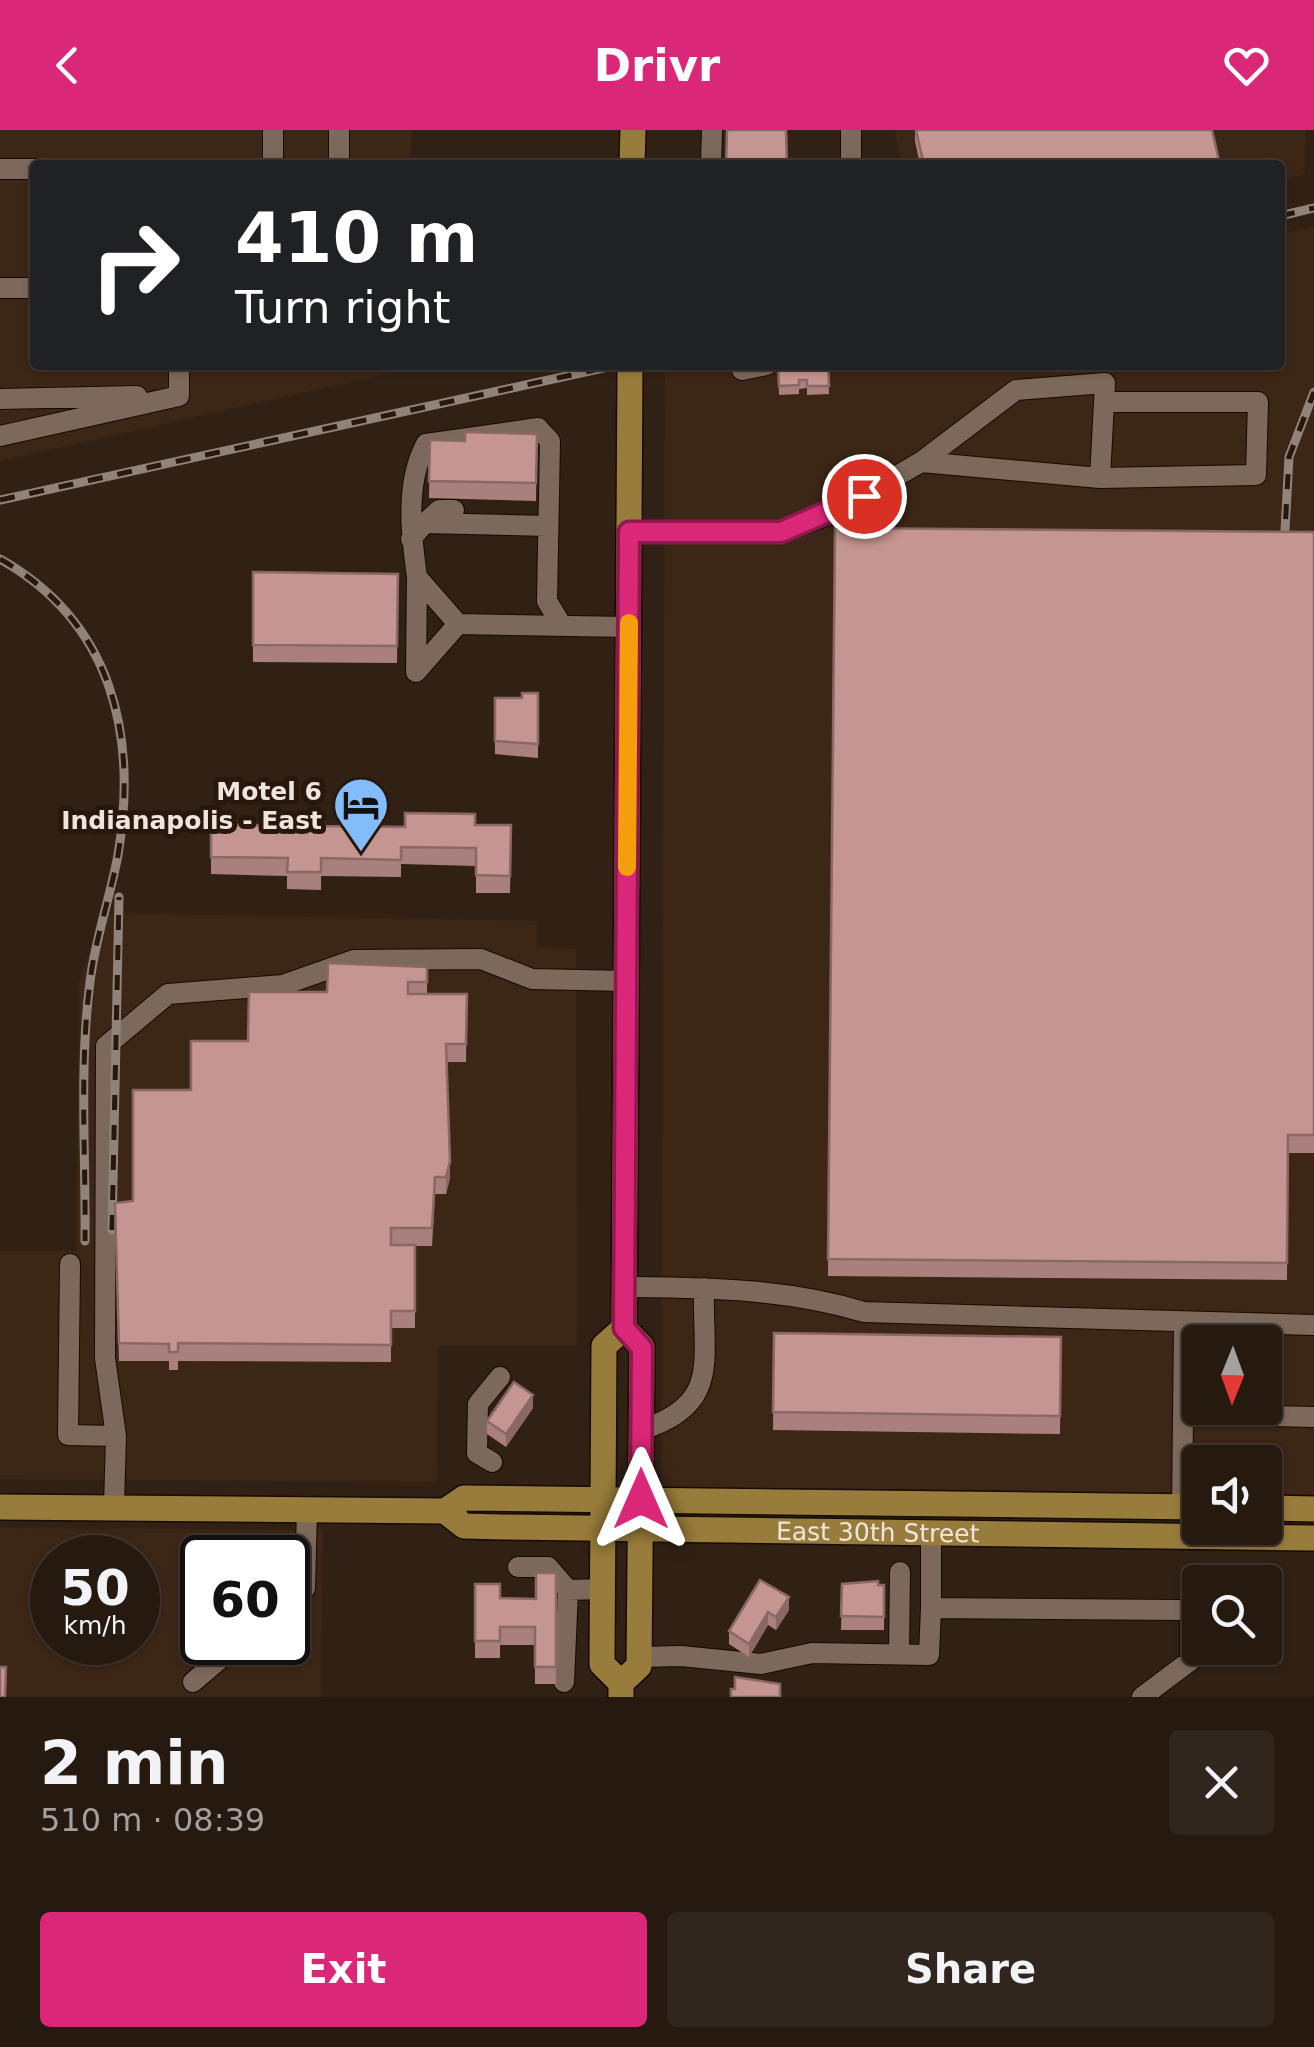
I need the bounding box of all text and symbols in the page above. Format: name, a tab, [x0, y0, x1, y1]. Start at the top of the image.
icon: back	[40, 38, 95, 93]
icon: heart	[1219, 38, 1274, 93]
text: Drivr	[594, 39, 720, 92]
text: 410 m	[235, 197, 478, 279]
icon: right	[70, 200, 200, 330]
text: Turn right	[235, 281, 450, 334]
pin	[822, 454, 907, 539]
icon: arrive	[837, 469, 892, 524]
hotel icon: Motel 6 Indianapolis - East	[331, 775, 391, 854]
place label: Motel 6 Indianapolis - East	[61, 777, 322, 835]
north arrow	[1182, 1325, 1282, 1425]
map controls	[1182, 1325, 1282, 1665]
button: sound	[1182, 1445, 1282, 1545]
position arrow	[589, 1447, 693, 1551]
street label: East 30th Street	[776, 1516, 980, 1548]
speed limit sign: 60	[180, 1535, 310, 1665]
text: 50	[60, 1559, 130, 1617]
button: search	[1182, 1565, 1282, 1665]
text: km/h	[63, 1611, 127, 1640]
text: 2 min	[40, 1728, 228, 1798]
button: close	[1169, 1730, 1274, 1835]
text: 510 m · 08:39	[40, 1801, 265, 1839]
button: Exit	[40, 1912, 647, 2027]
button: Share	[667, 1912, 1274, 2027]

